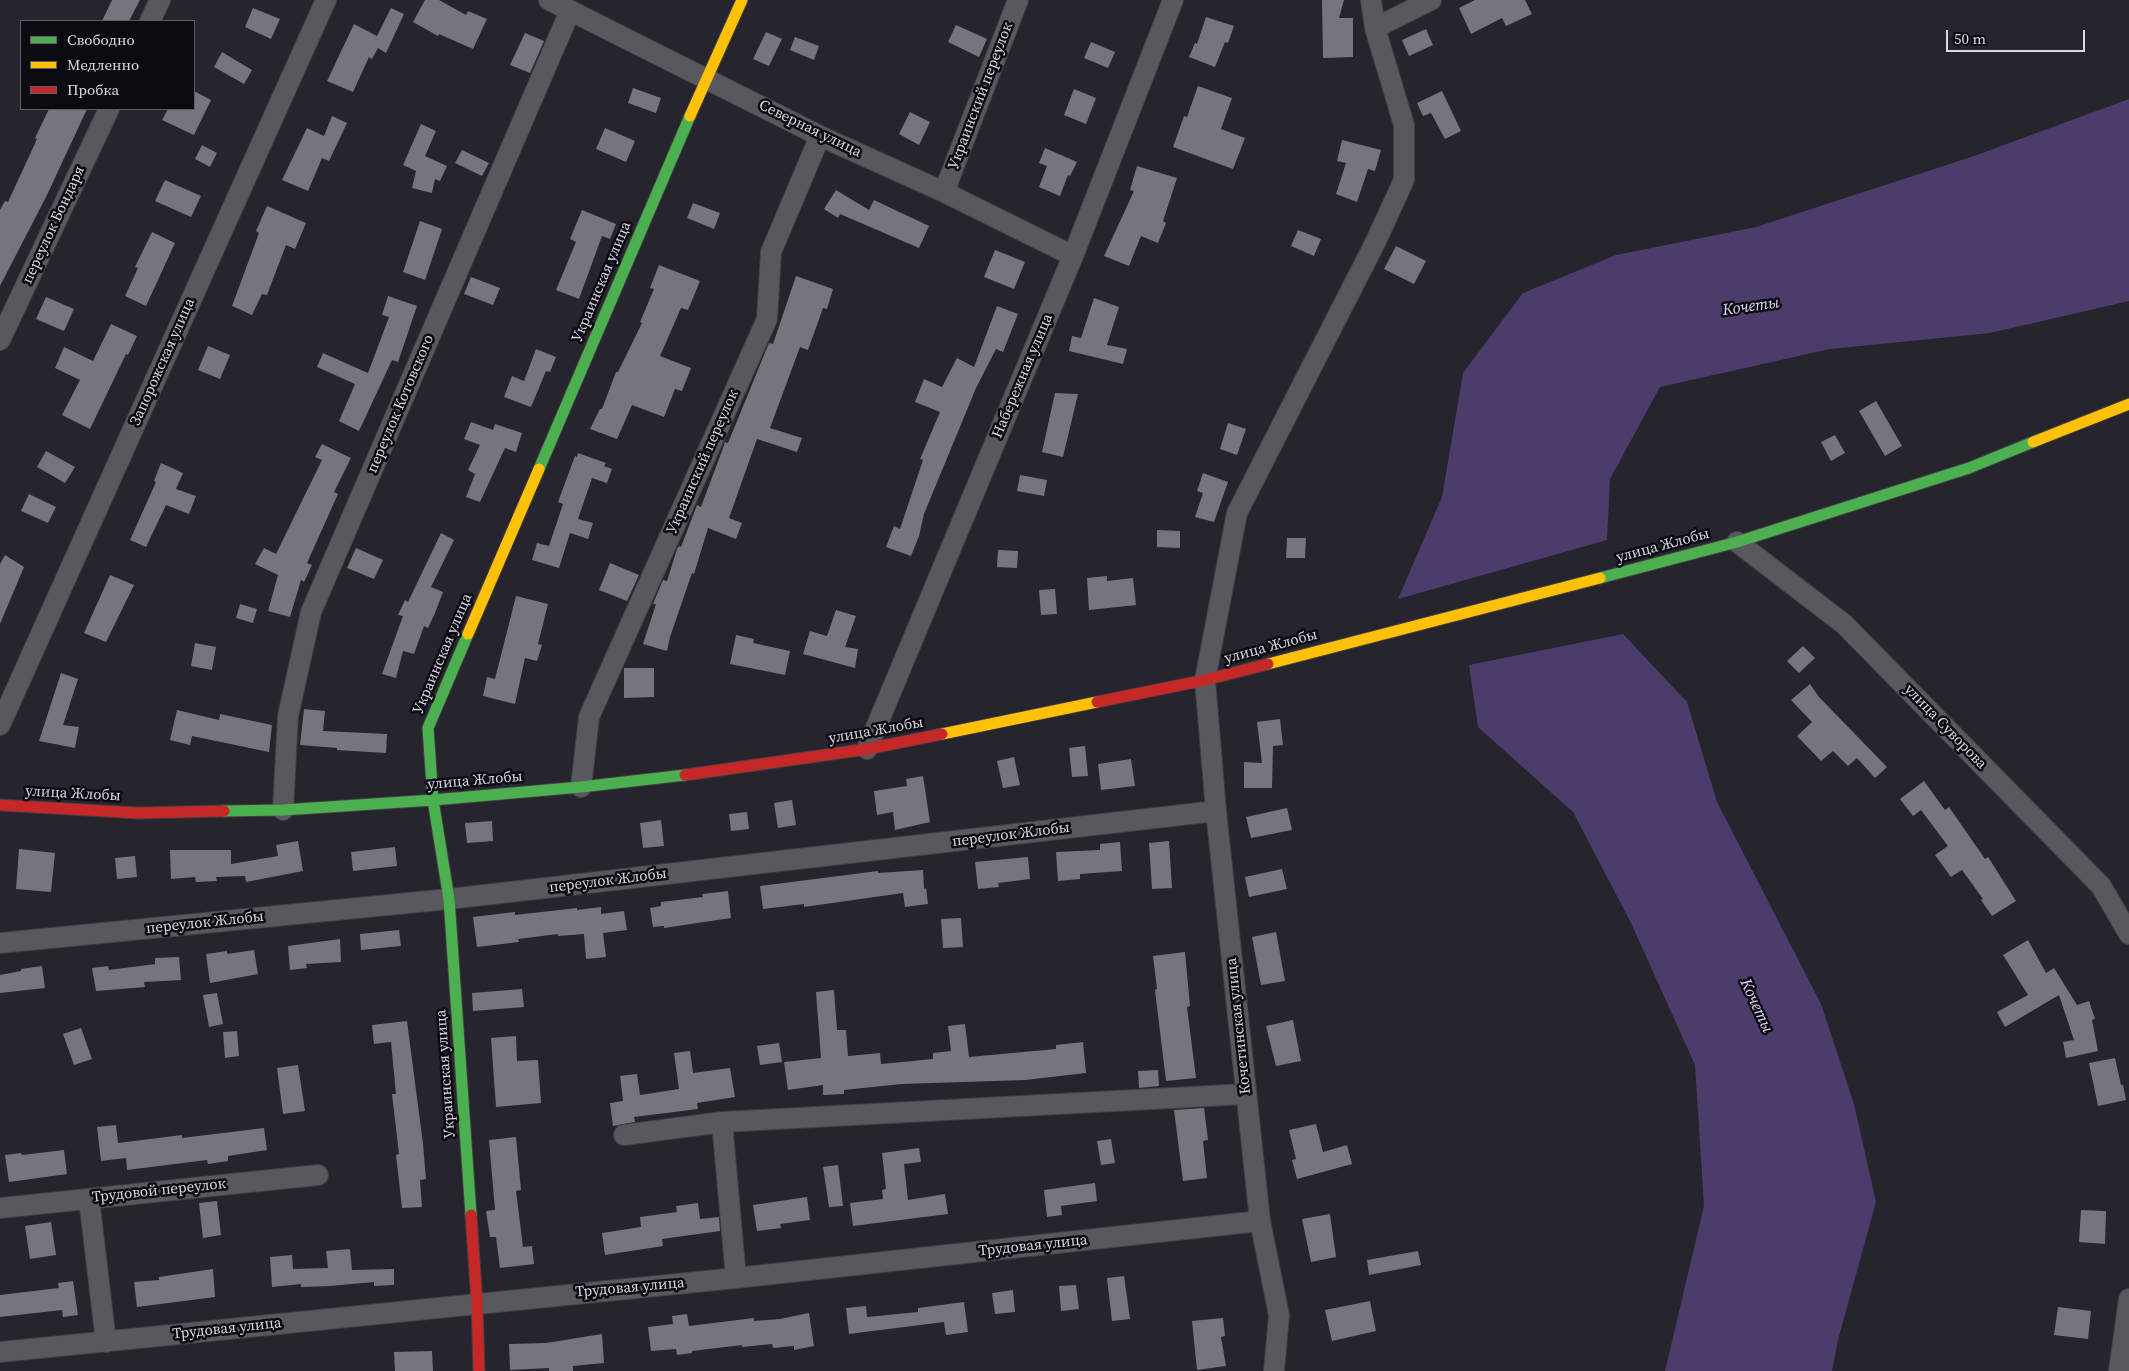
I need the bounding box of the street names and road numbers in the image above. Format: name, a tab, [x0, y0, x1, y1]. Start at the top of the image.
street label: Украинский переулок	[945, 20, 1017, 172]
street label: Северная улица	[756, 96, 864, 162]
street label: переулок Бондаря	[19, 163, 89, 287]
street label: Украинская улица	[568, 219, 636, 345]
street label: Запорожская улица	[127, 295, 199, 429]
street label: Набережная улица	[989, 311, 1057, 441]
street label: переулок Котовского	[364, 332, 438, 476]
street label: Украинский переулок	[663, 387, 743, 537]
street label: улица Жлобы	[1614, 525, 1712, 567]
street label: Украинская улица	[409, 591, 477, 717]
street label: улица Жлобы	[1222, 626, 1320, 668]
street label: улица Суворова	[1900, 681, 1990, 773]
street label: улица Жлобы	[827, 714, 925, 748]
street label: улица Жлобы	[427, 768, 523, 794]
street label: улица Жлобы	[25, 783, 121, 805]
street label: переулок Жлобы	[951, 819, 1071, 851]
street label: переулок Жлобы	[548, 865, 668, 897]
street label: переулок Жлобы	[145, 908, 265, 938]
street label: Кочетинская улица	[1223, 957, 1255, 1095]
street label: Украинская улица	[433, 1009, 459, 1139]
street label: Трудовой переулок	[91, 1175, 227, 1207]
street label: Трудовая улица	[978, 1231, 1088, 1261]
street label: Трудовая улица	[575, 1274, 685, 1302]
street label: Трудовая улица	[172, 1314, 282, 1344]

